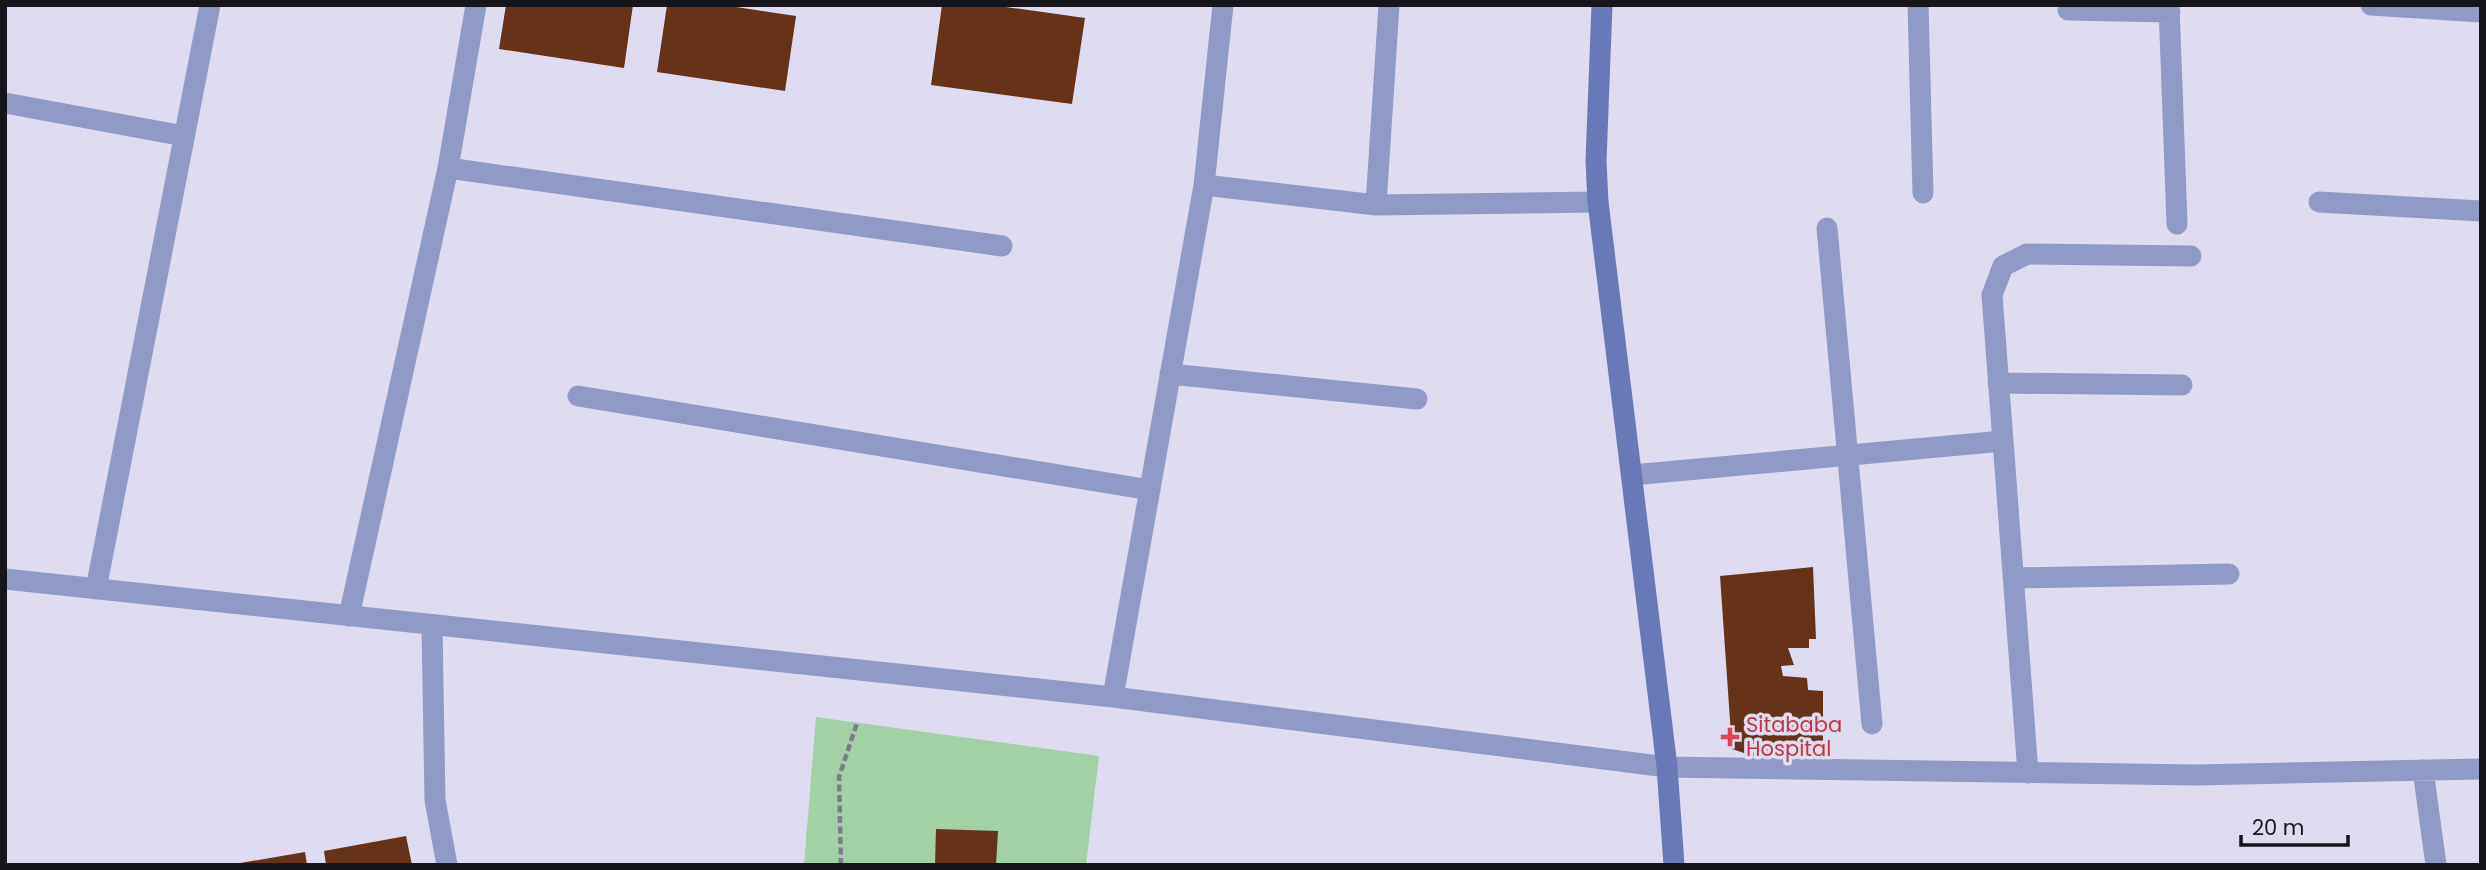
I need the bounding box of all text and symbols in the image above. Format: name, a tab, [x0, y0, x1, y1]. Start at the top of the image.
place label: Sitababa Hospital	[1746, 710, 1842, 763]
marker: Sitababa Hospital	[1720, 727, 1740, 747]
scale bar	[2241, 804, 2348, 848]
text: 20 m	[2252, 813, 2305, 842]

